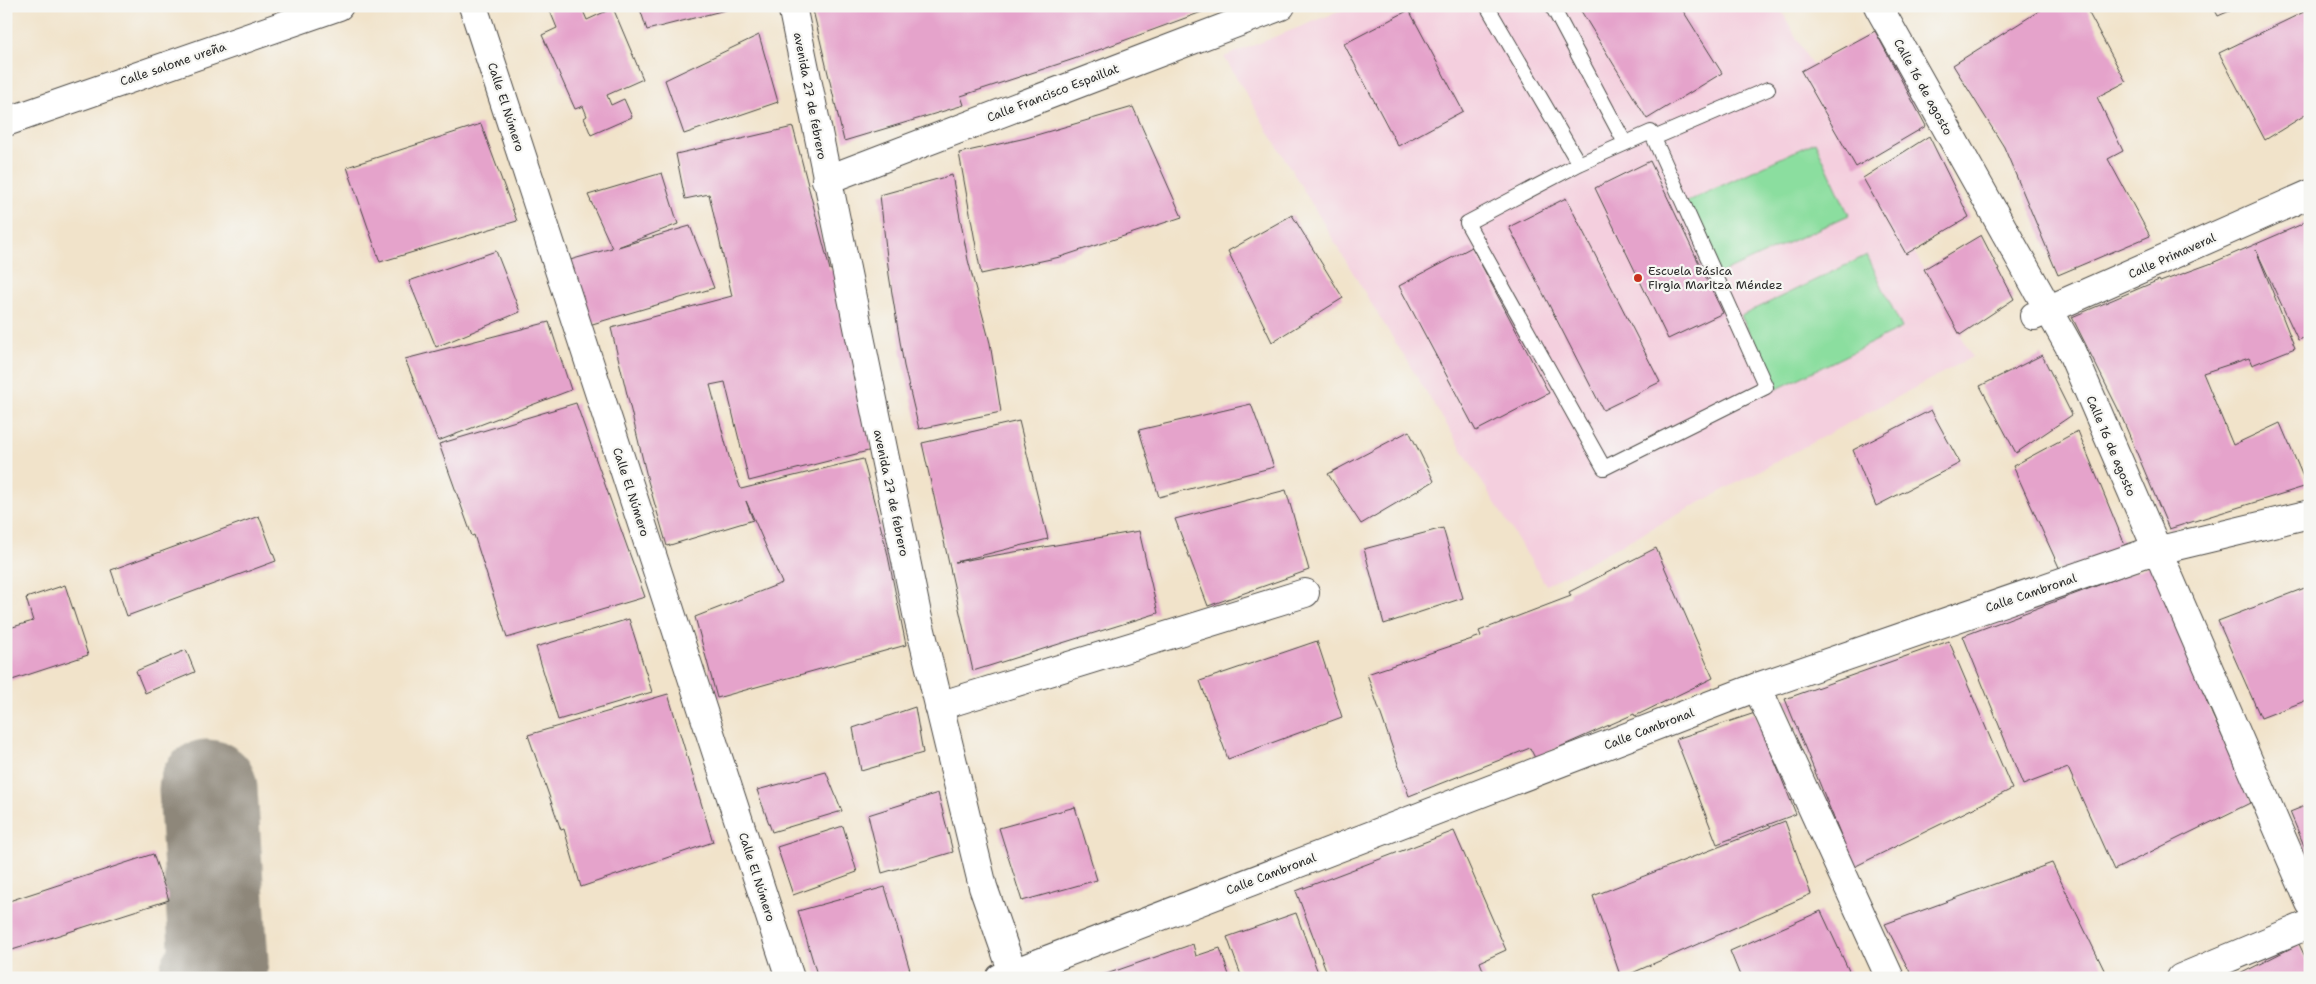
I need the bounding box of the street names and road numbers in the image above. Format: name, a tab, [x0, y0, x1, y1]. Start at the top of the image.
street label: avenida 27 de febrero	[790, 31, 830, 161]
street label: Calle 16 de agosto	[1890, 36, 1956, 138]
street label: Calle salome ureña	[118, 38, 229, 90]
street label: Calle El Número	[484, 60, 528, 154]
street label: Calle Francisco Espaillat	[985, 60, 1121, 126]
street label: Calle Primaveral	[2126, 229, 2218, 282]
street label: Calle 16 de agosto	[2083, 393, 2139, 499]
street label: avenida 27 de febrero	[870, 428, 912, 558]
street label: Calle El Número	[609, 445, 653, 539]
street label: Calle Cambronal	[1983, 570, 2079, 616]
street label: Calle Cambronal	[1602, 704, 1697, 754]
street label: Calle El Número	[735, 830, 779, 924]
street label: Calle Cambronal	[1224, 849, 1319, 899]

